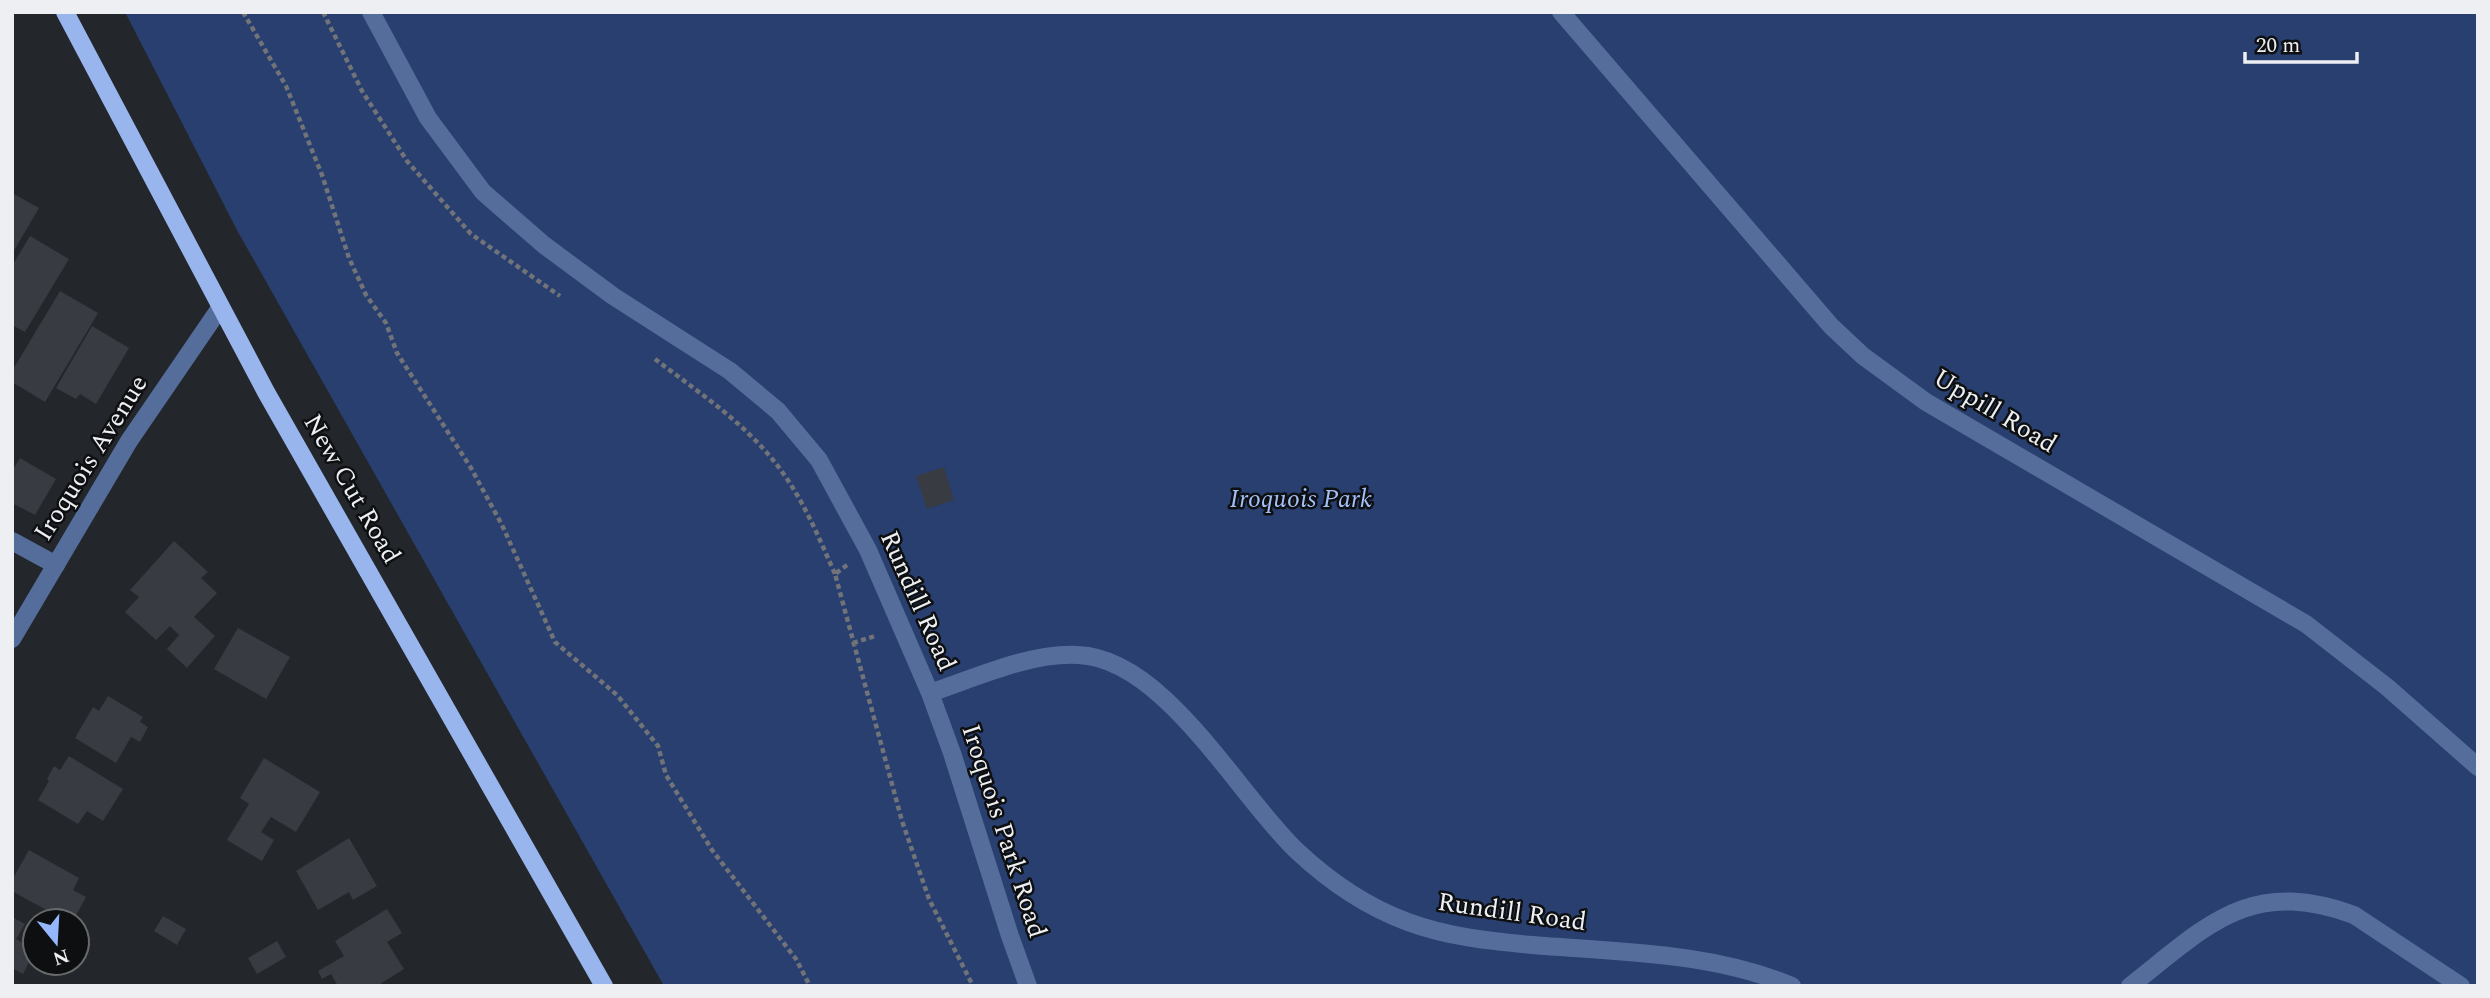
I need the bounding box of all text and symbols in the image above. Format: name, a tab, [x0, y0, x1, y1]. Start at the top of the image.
scale bar	[2245, 21, 2357, 65]
text: 20 m	[2256, 30, 2300, 62]
street label: Uppill Road	[1925, 358, 2065, 464]
street label: Iroquois Avenue	[24, 367, 158, 549]
street label: New Cut Road	[293, 407, 411, 571]
park label: Iroquois Park	[1230, 479, 1372, 519]
street label: Rundill Road	[869, 524, 967, 678]
street label: Iroquois Park Road	[951, 719, 1057, 943]
street label: Rundill Road	[1435, 882, 1589, 942]
north arrow	[21, 907, 91, 977]
text: N	[49, 941, 73, 973]

